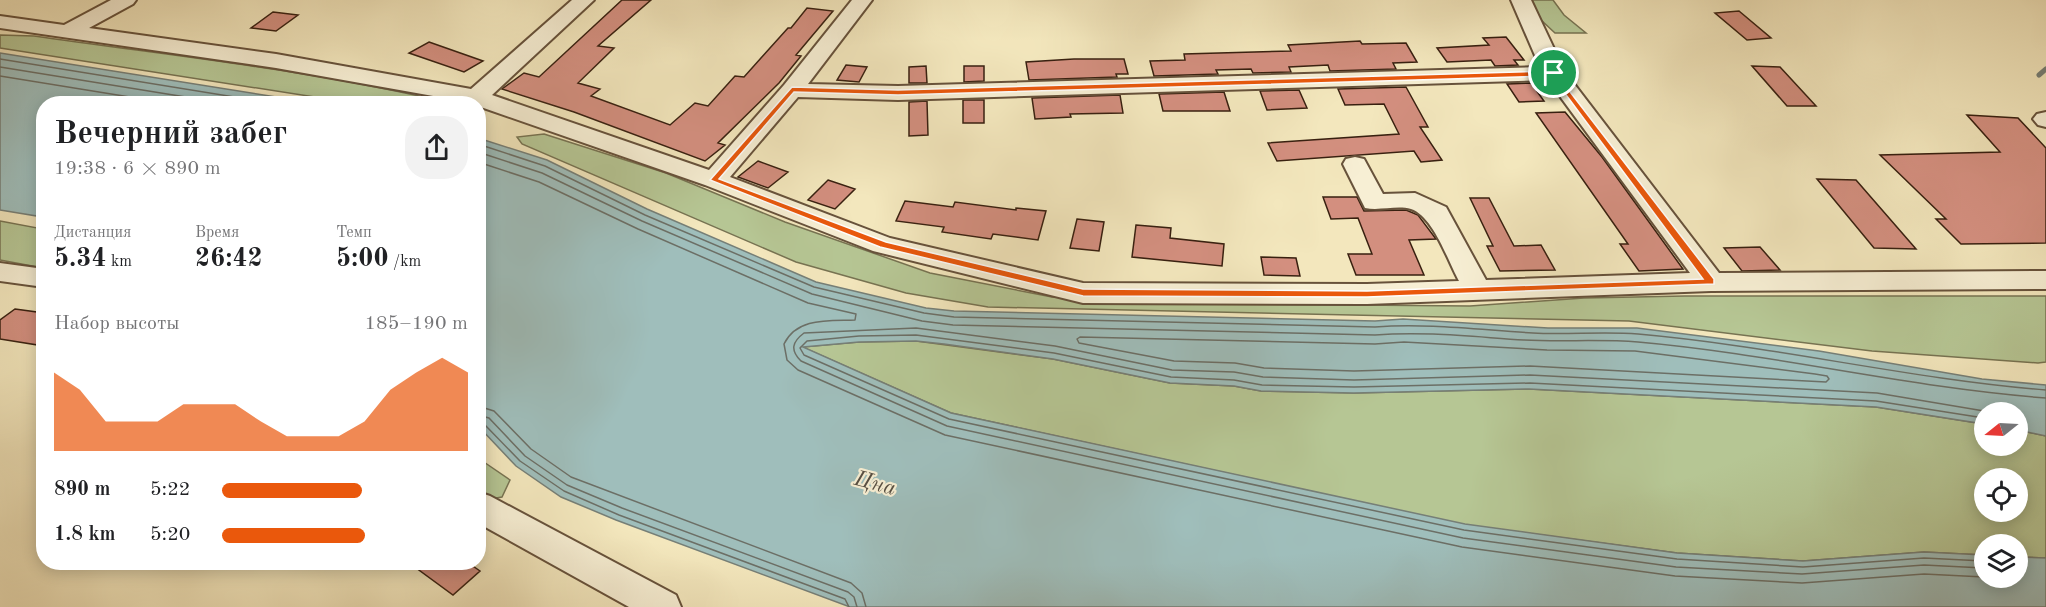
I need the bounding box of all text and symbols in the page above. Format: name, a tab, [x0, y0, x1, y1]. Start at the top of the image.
pin	[1528, 47, 1579, 98]
icon: arrive	[1537, 56, 1570, 89]
button: share	[405, 116, 468, 179]
text: Вечерний забег	[54, 118, 287, 151]
text: 19:38 · 6 × 890 m	[54, 159, 221, 179]
text: Дистанция	[54, 225, 131, 241]
text: Время	[195, 225, 239, 241]
text: Темп	[336, 225, 372, 241]
text: 5.34	[54, 246, 107, 272]
text: 26:42	[195, 246, 263, 272]
text: 5:00	[336, 246, 389, 272]
text: km	[107, 254, 132, 270]
text: /km	[389, 254, 421, 270]
text: Набор высоты	[54, 314, 180, 334]
text: 185–190 m	[365, 314, 468, 334]
north arrow	[1974, 402, 2028, 456]
map controls	[1974, 402, 2028, 588]
water label: Цна	[851, 468, 898, 500]
button: locate	[1974, 468, 2028, 522]
text: 890 m	[54, 480, 110, 500]
text: 5:22	[150, 480, 190, 500]
text: 1.8 km	[54, 525, 116, 545]
text: 5:20	[150, 525, 190, 545]
button: layers	[1974, 534, 2028, 588]

